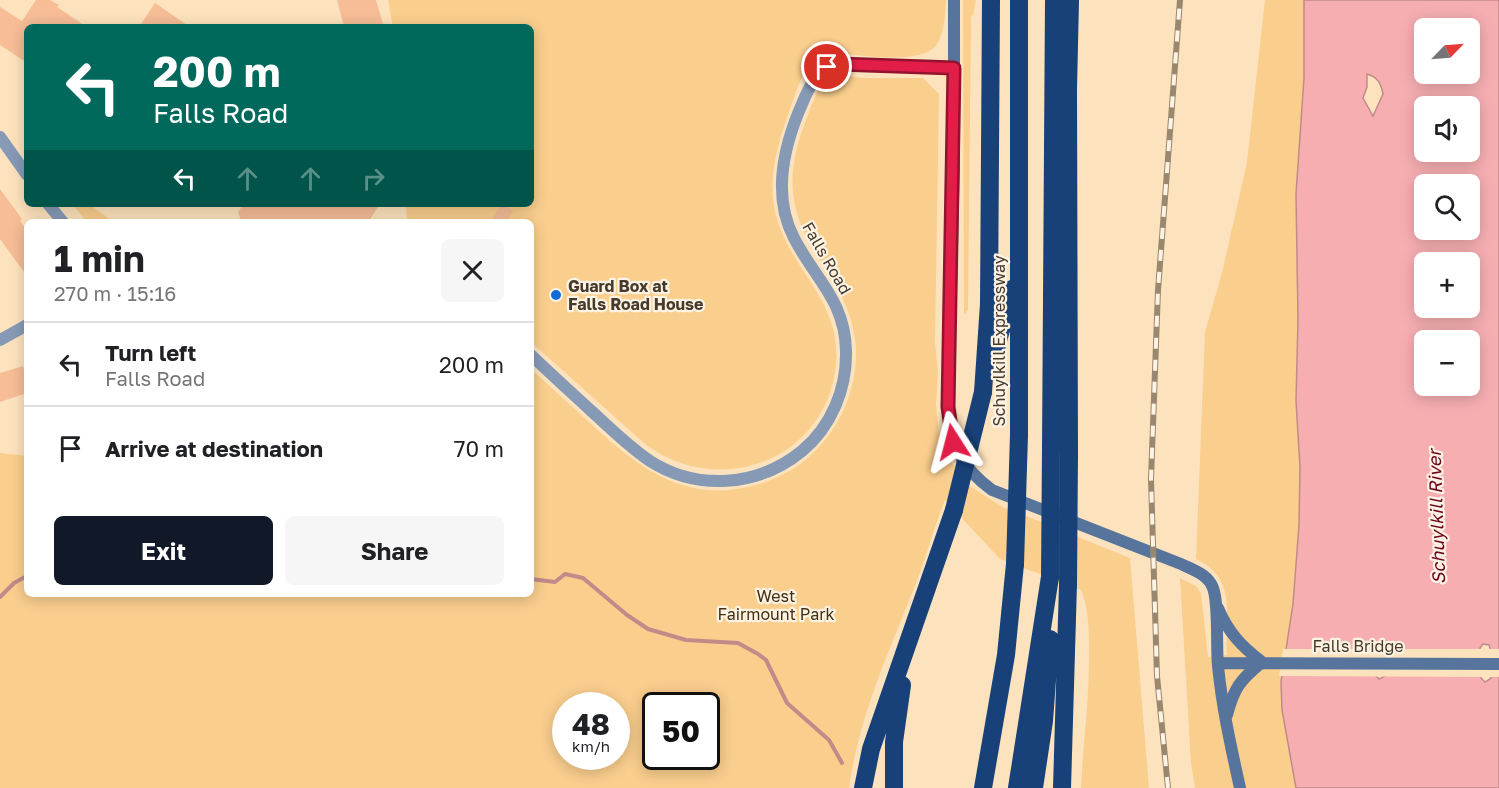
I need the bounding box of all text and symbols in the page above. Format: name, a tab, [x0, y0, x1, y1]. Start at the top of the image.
north arrow	[1414, 18, 1480, 84]
map controls	[1414, 18, 1480, 396]
pin	[801, 41, 852, 92]
text: 200 m	[153, 46, 280, 96]
icon: left	[54, 48, 132, 126]
icon: arrive	[810, 50, 843, 83]
button: sound	[1414, 96, 1480, 162]
text: Falls Road	[153, 97, 288, 129]
icon: left	[168, 162, 201, 195]
icon: ahead	[231, 162, 264, 195]
icon: ahead	[294, 162, 327, 195]
icon: right	[357, 162, 390, 195]
button: search	[1414, 174, 1480, 240]
street label: Falls Road	[798, 218, 856, 298]
text: 1 min	[54, 237, 145, 280]
button: close	[441, 239, 504, 302]
button: +	[1414, 252, 1480, 318]
street label: Schuylkill Expressway	[989, 255, 1009, 427]
place label: Guard Box at Falls Road House	[568, 276, 703, 314]
text: 270 m · 15:16	[54, 281, 176, 305]
marker: Guard Box at Falls Road House	[549, 288, 563, 302]
button: −	[1414, 330, 1480, 396]
text: Turn left	[105, 339, 196, 366]
icon: left	[54, 348, 87, 381]
text: 200 m	[439, 351, 504, 378]
text: Falls Road	[105, 366, 205, 390]
position arrow	[921, 410, 985, 474]
icon: arrive	[54, 432, 87, 465]
text: Arrive at destination	[105, 435, 323, 462]
text: 70 m	[454, 435, 504, 462]
water label: Schuylkill River	[1423, 446, 1449, 585]
button: Exit	[54, 516, 273, 585]
button: Share	[285, 516, 504, 585]
park label: West Fairmount Park	[718, 586, 834, 624]
street label: Falls Bridge	[1312, 636, 1404, 656]
speed limit sign: 50	[642, 692, 720, 770]
text: 48	[572, 706, 610, 742]
text: km/h	[572, 737, 610, 755]

